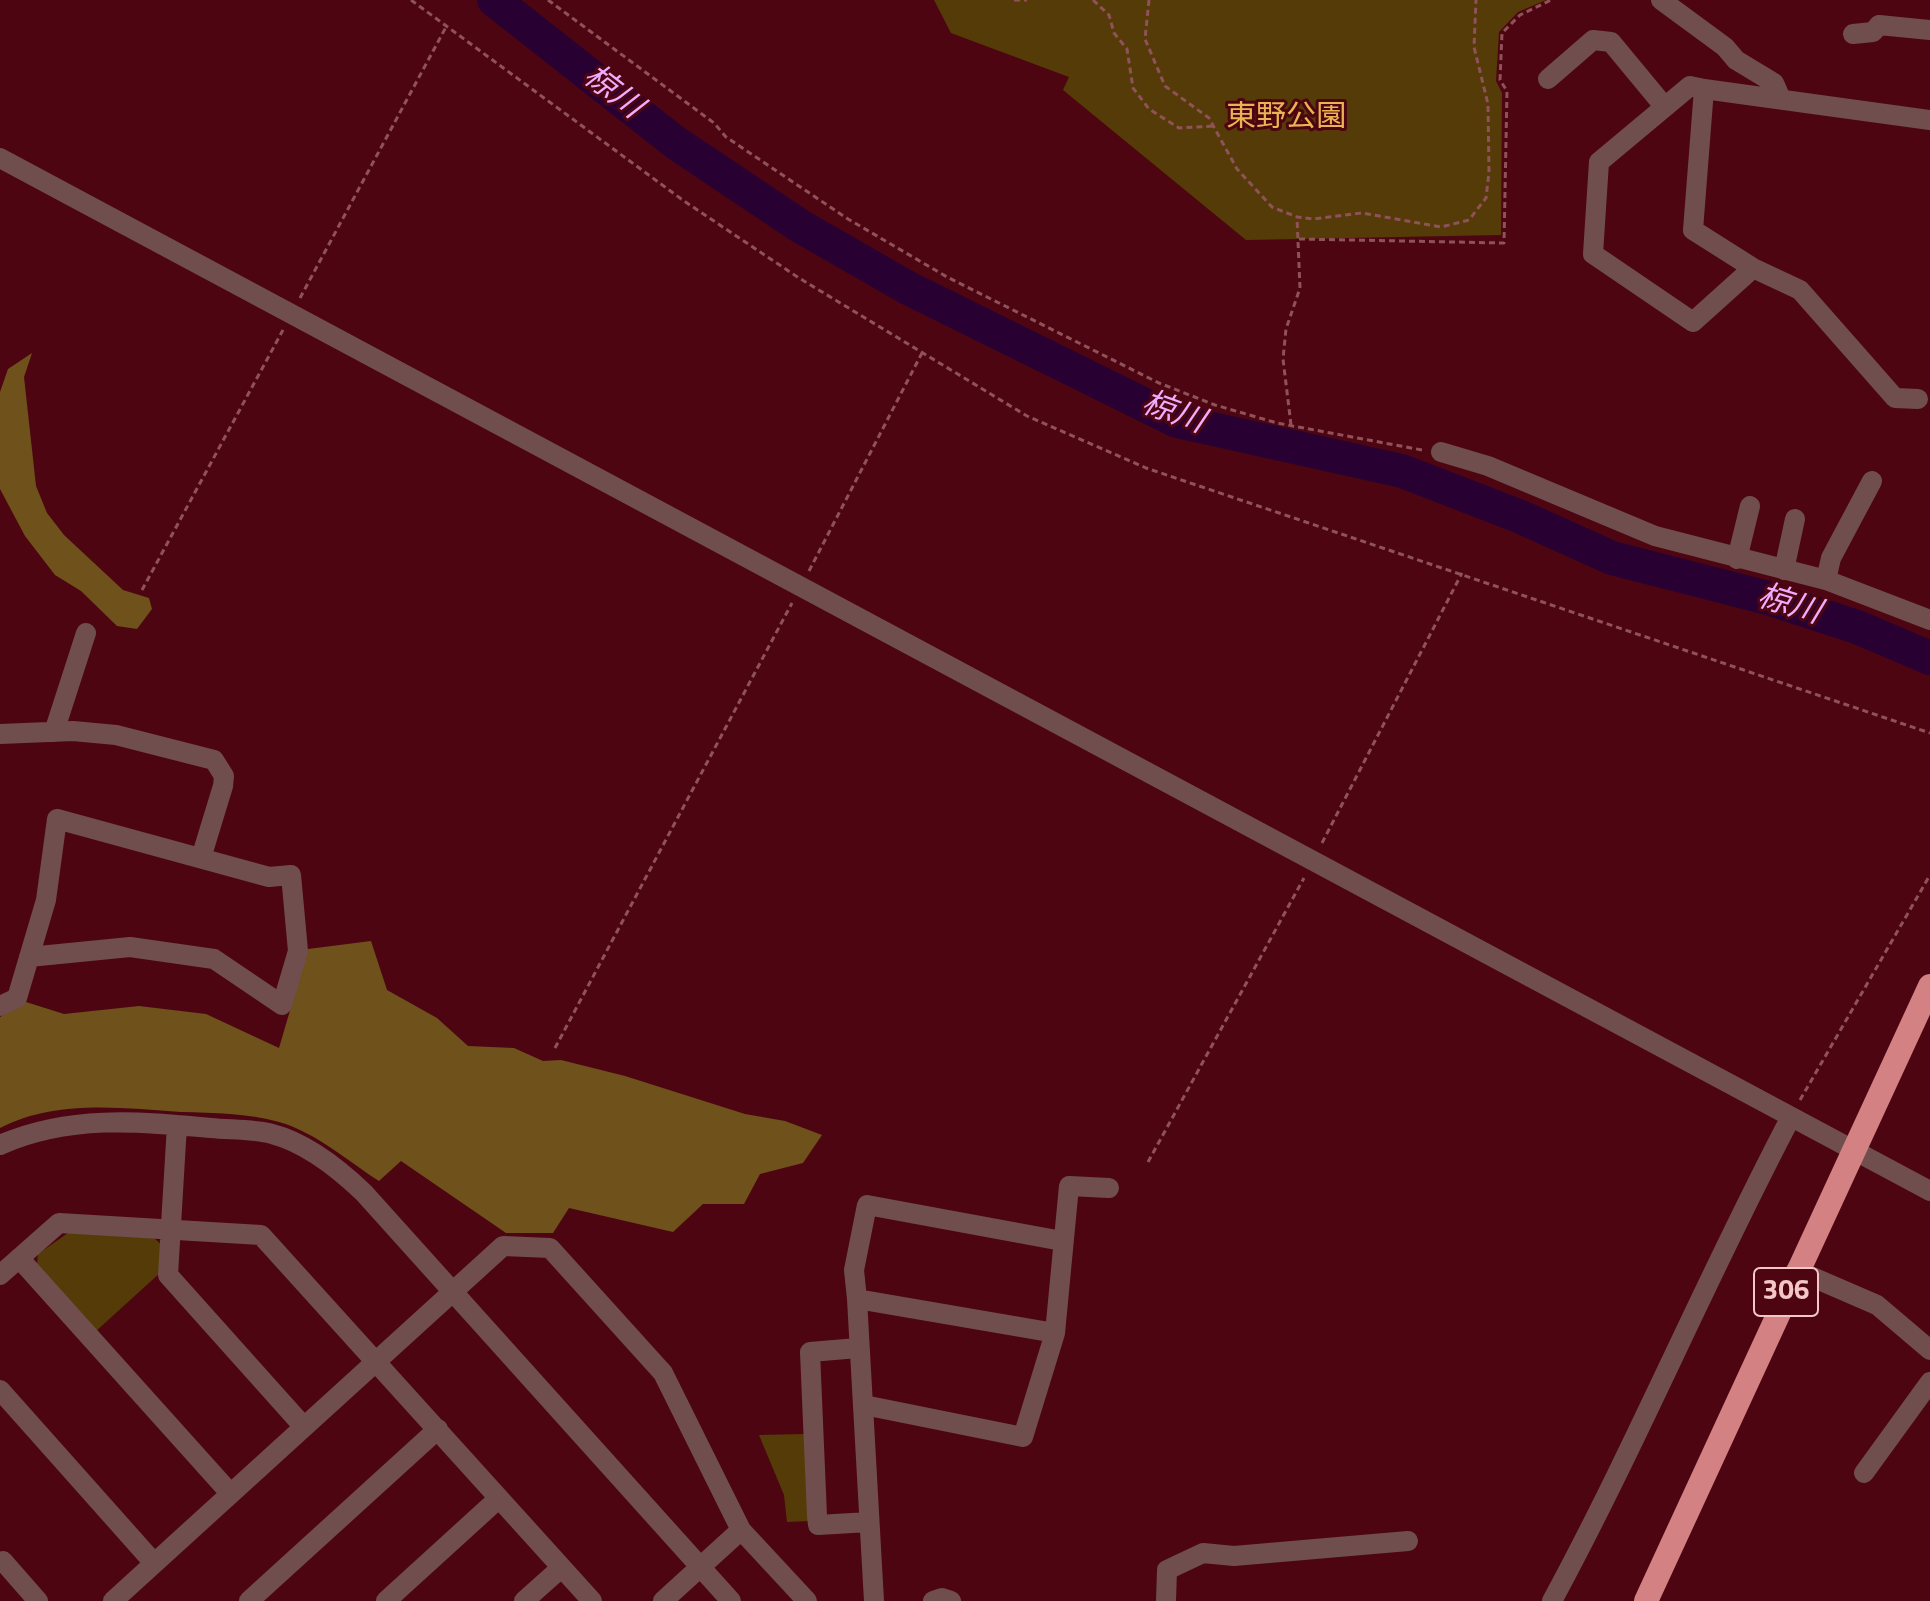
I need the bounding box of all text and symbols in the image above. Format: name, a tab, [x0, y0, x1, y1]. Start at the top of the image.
water label: 椋川	[575, 58, 649, 128]
park label: 東野公園	[1226, 101, 1346, 137]
water label: 椋川	[1136, 385, 1210, 443]
water label: 椋川	[1753, 578, 1825, 634]
road number: 306	[1754, 1268, 1818, 1316]

